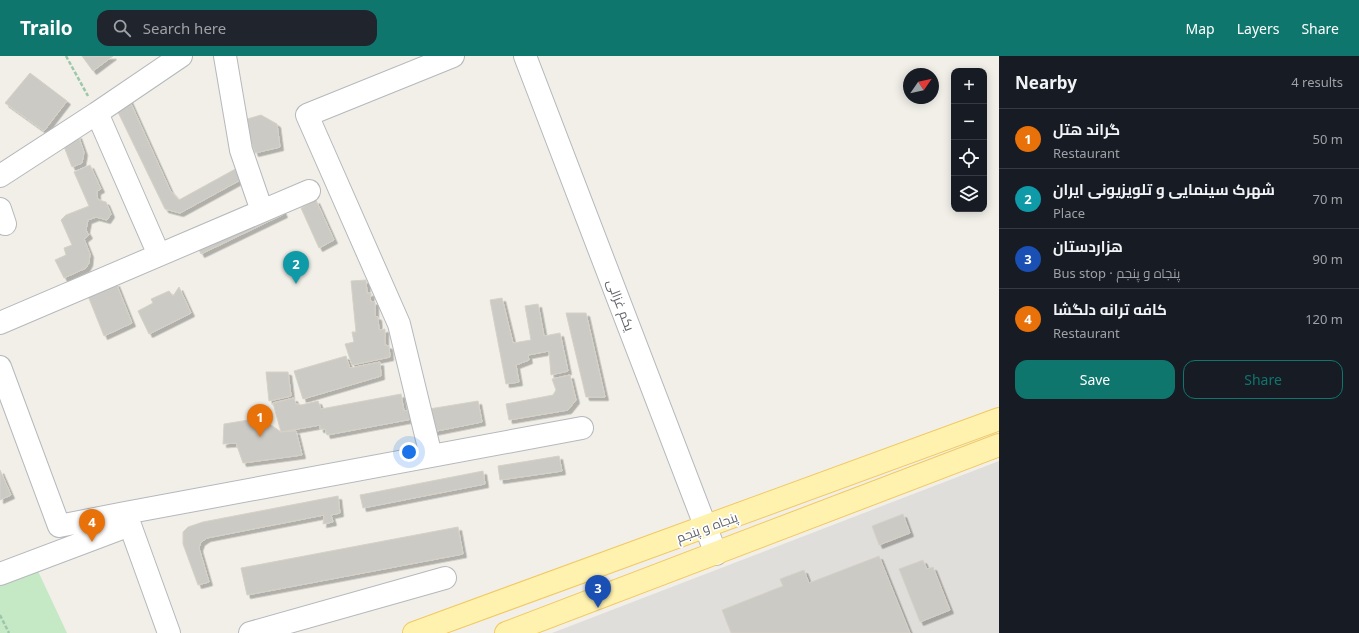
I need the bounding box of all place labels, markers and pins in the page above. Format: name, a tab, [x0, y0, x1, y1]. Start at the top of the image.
pin: 2	[283, 251, 309, 284]
pin: 1	[247, 404, 273, 437]
pin: 4	[79, 509, 105, 542]
pin: 3	[585, 575, 611, 608]

